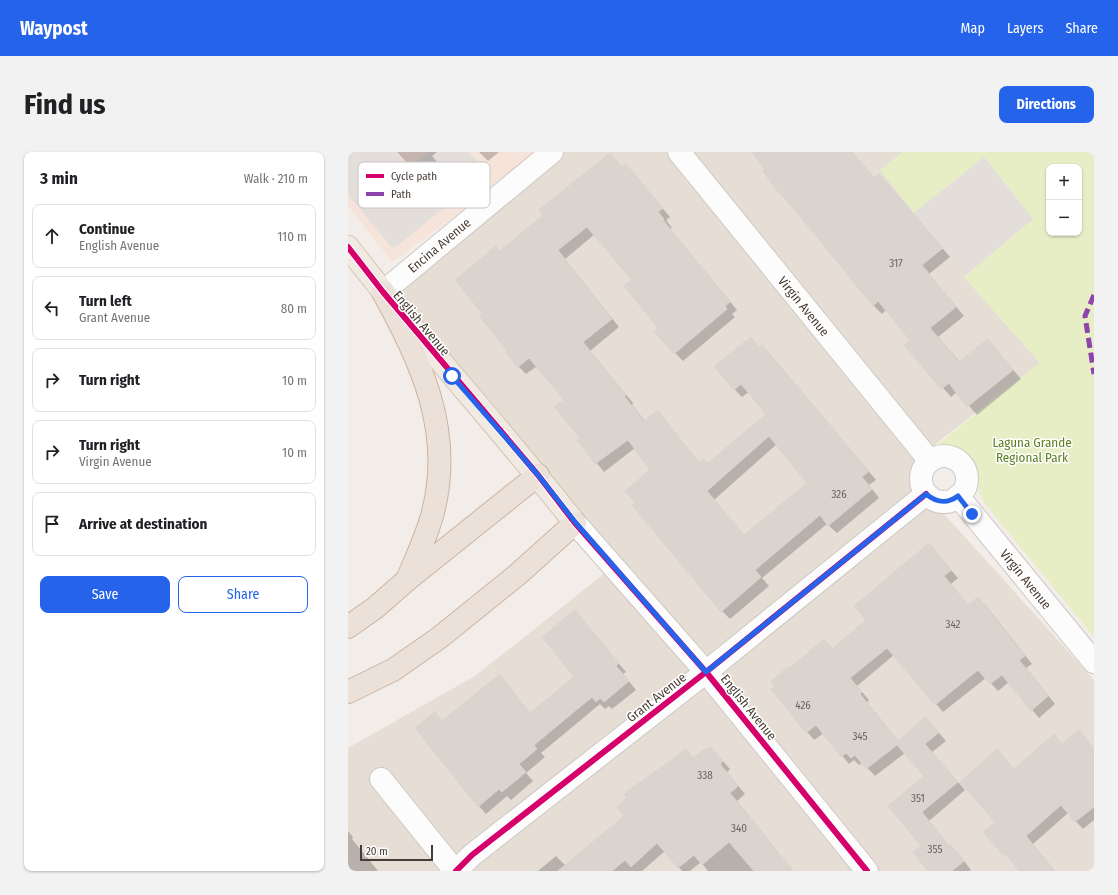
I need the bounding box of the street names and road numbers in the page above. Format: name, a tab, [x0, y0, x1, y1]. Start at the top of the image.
street label: Encina Avenue	[405, 215, 474, 276]
street label: Virgin Avenue	[775, 273, 832, 339]
street label: English Avenue	[390, 288, 453, 359]
street label: Virgin Avenue	[997, 546, 1054, 612]
street label: Grant Avenue	[624, 670, 689, 725]
street label: English Avenue	[718, 671, 780, 743]

